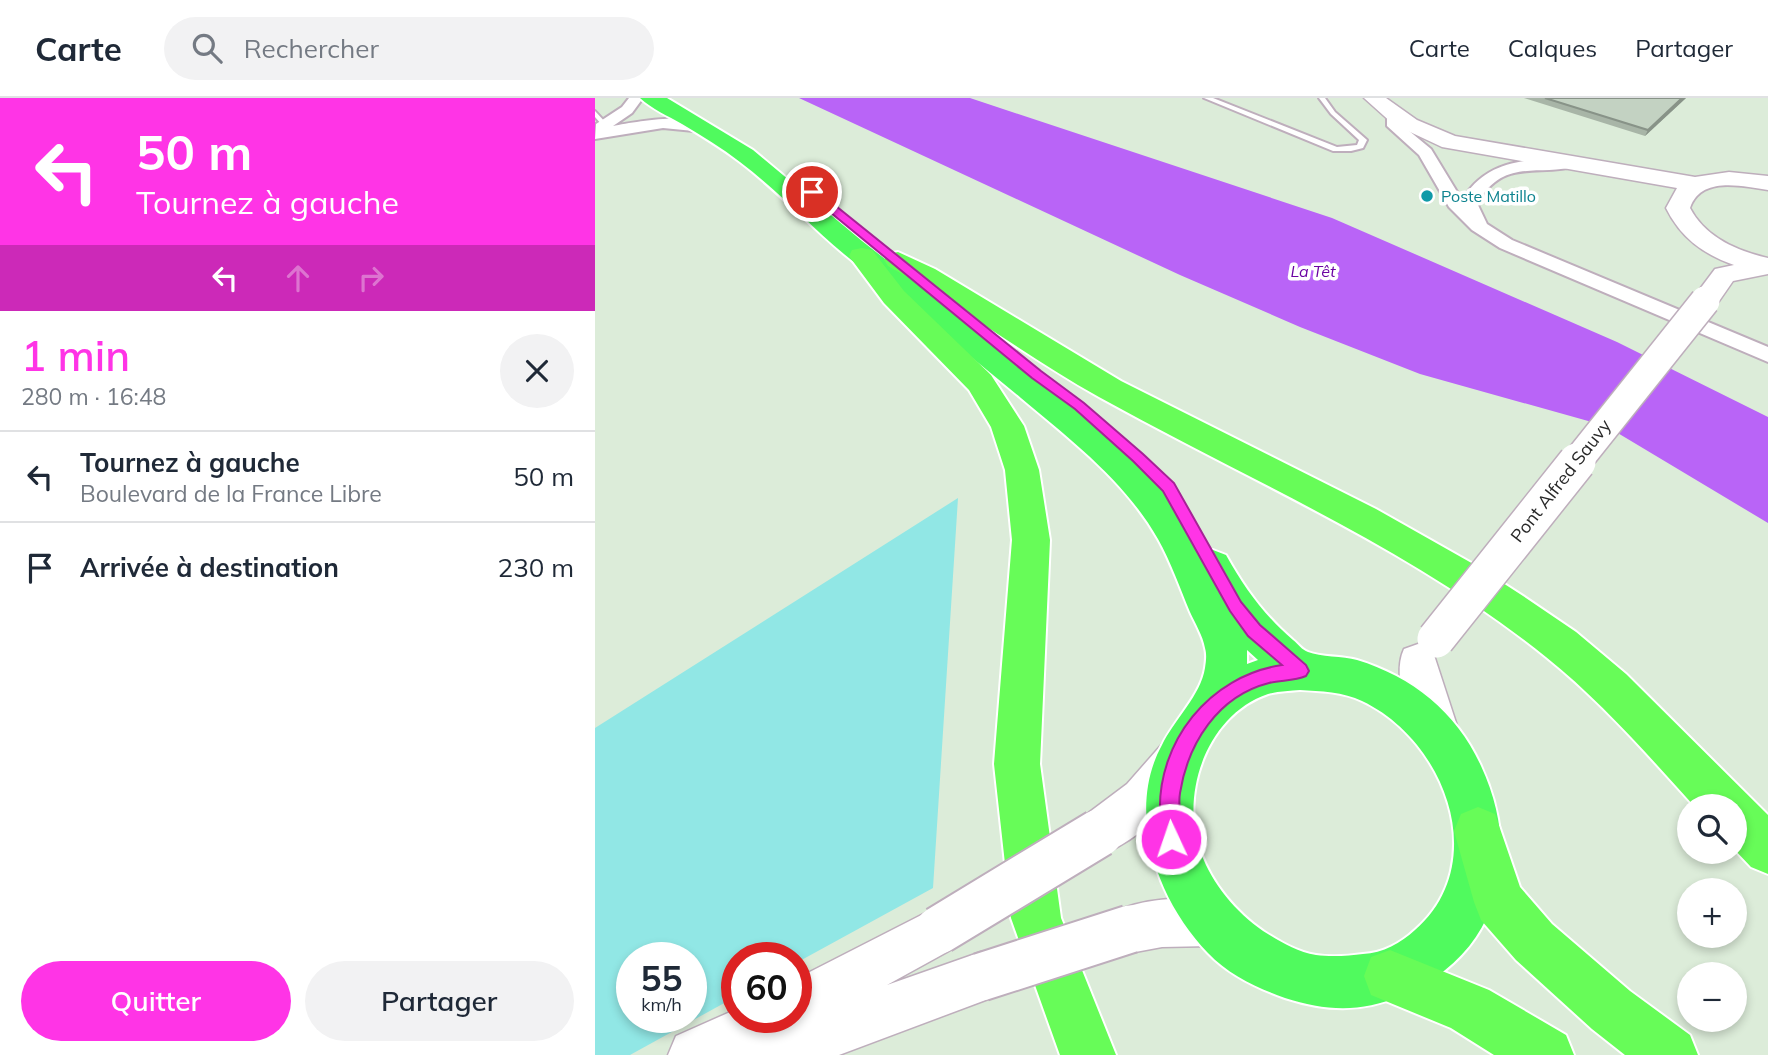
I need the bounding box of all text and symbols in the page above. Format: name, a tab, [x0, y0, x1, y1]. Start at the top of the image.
search box	[164, 17, 654, 80]
text: Carte	[35, 28, 122, 69]
icon: search	[188, 29, 226, 67]
text: Rechercher	[244, 32, 379, 65]
text: Carte	[1409, 33, 1470, 63]
text: Calques	[1508, 33, 1597, 63]
text: Partager	[1635, 33, 1733, 63]
text: 50 m	[136, 121, 252, 182]
icon: left	[21, 126, 112, 217]
pin	[782, 162, 842, 222]
icon: arrive	[793, 173, 831, 211]
text: Tournez à gauche	[136, 182, 399, 222]
place label: Poste Matillo	[1441, 186, 1536, 206]
marker: Poste Matillo	[1419, 188, 1435, 204]
icon: left	[206, 259, 244, 297]
icon: ahead	[279, 259, 317, 297]
icon: right	[352, 259, 390, 297]
water label: La Têt	[1290, 261, 1336, 281]
text: 1 min	[21, 329, 130, 382]
button: close	[500, 334, 574, 408]
text: 280 m · 16:48	[21, 382, 166, 411]
street label: Pont Alfred Sauvy	[1505, 414, 1616, 547]
text: Tournez à gauche	[80, 446, 300, 479]
icon: left	[21, 458, 59, 496]
text: 50 m	[513, 460, 574, 493]
text: Boulevard de la France Libre	[80, 479, 382, 508]
icon: arrive	[21, 549, 59, 587]
text: Arrivée à destination	[80, 551, 339, 584]
text: 230 m	[498, 551, 574, 584]
map controls	[1677, 794, 1747, 1032]
button: search	[1677, 794, 1747, 864]
position arrow	[1134, 802, 1208, 876]
button: +	[1677, 878, 1747, 948]
speed limit sign: 60	[721, 942, 812, 1033]
text: 55	[640, 956, 683, 1000]
button: Quitter	[21, 961, 291, 1041]
button: Partager	[305, 961, 574, 1041]
button: −	[1677, 962, 1747, 1032]
text: km/h	[641, 993, 682, 1016]

